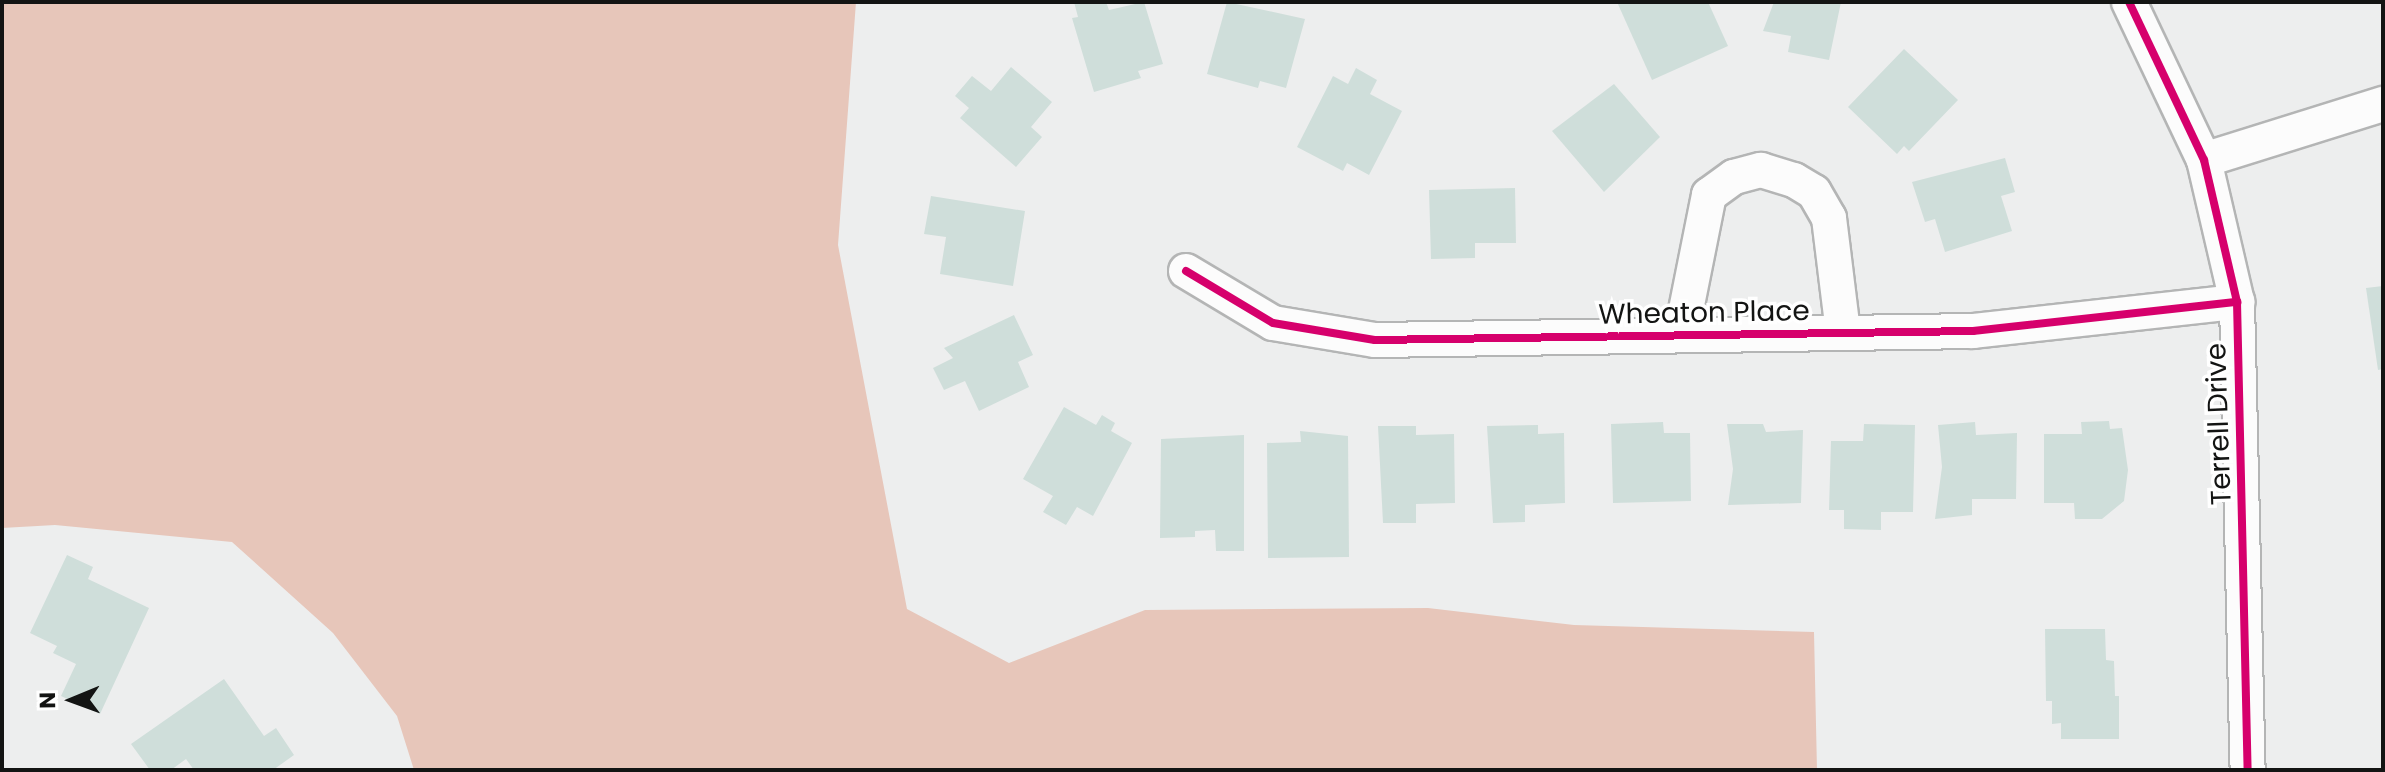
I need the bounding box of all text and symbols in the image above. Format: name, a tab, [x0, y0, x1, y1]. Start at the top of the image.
street label: Wheaton Place	[1598, 294, 1810, 332]
street label: Terrell Drive	[2199, 342, 2239, 506]
north arrow	[32, 660, 112, 740]
text: N	[32, 692, 63, 709]

